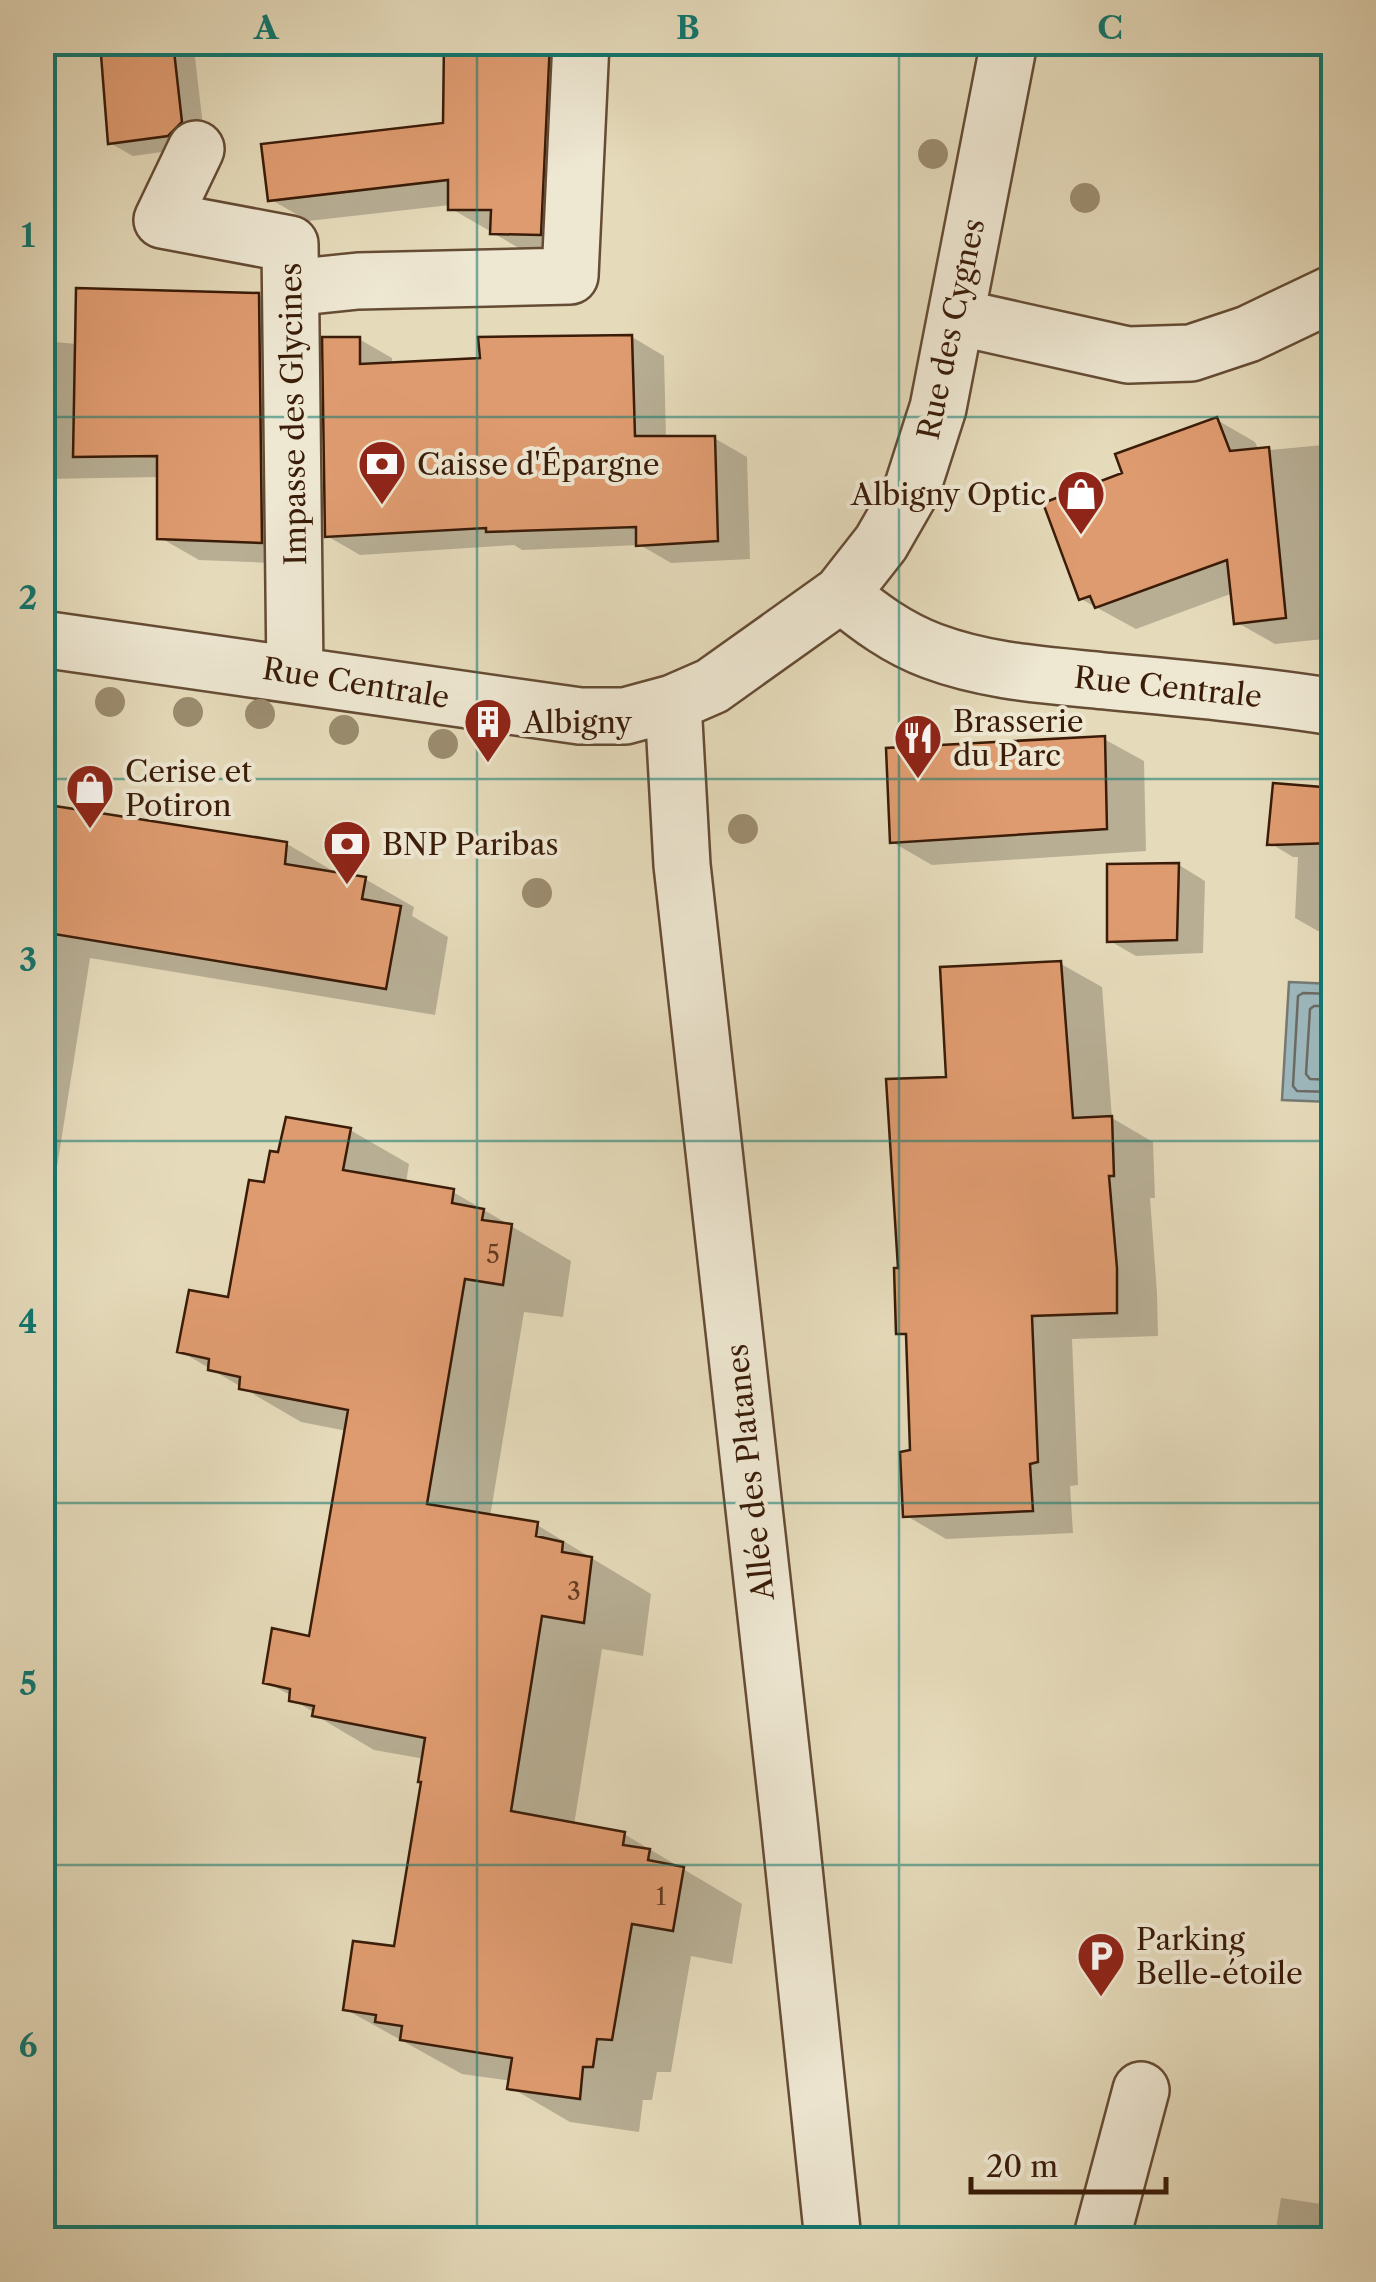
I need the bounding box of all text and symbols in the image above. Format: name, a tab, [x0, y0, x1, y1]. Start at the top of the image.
text: A	[253, 8, 280, 47]
text: B	[676, 8, 700, 47]
text: C	[1097, 8, 1123, 47]
street label: Rue des Cygnes	[910, 215, 992, 443]
text: 1	[21, 216, 36, 255]
street label: Impasse des Glycines	[272, 262, 314, 566]
bank icon: Caisse d'Épargne	[356, 438, 408, 506]
place label: Caisse d'Épargne	[417, 446, 660, 483]
shop icon: Albigny Optic	[1055, 468, 1107, 536]
place label: Albigny Optic	[850, 476, 1046, 513]
text: 2	[19, 578, 37, 617]
street label: Rue Centrale	[260, 650, 452, 716]
street label: Rue Centrale	[1072, 659, 1264, 715]
building icon: Albigny	[462, 696, 514, 764]
place label: Brasserie du Parc	[953, 703, 1084, 774]
place label: Albigny	[522, 704, 632, 741]
restaurant icon: Brasserie du Parc	[892, 712, 944, 780]
place label: Cerise et Potiron	[125, 753, 252, 824]
shop icon: Cerise et Potiron	[64, 762, 116, 830]
bank icon: BNP Paribas	[321, 818, 373, 886]
place label: BNP Paribas	[382, 826, 559, 863]
text: 3	[19, 940, 37, 979]
house number: 5	[486, 1239, 500, 1270]
text: 4	[19, 1302, 37, 1341]
street label: Allée des Platanes	[718, 1342, 782, 1603]
house number: 3	[567, 1576, 581, 1607]
text: 5	[19, 1664, 37, 1703]
house number: 1	[656, 1881, 667, 1912]
place label: Parking Belle-étoile	[1136, 1921, 1303, 1992]
parking icon: Parking Belle-étoile	[1075, 1930, 1127, 1998]
text: 6	[18, 2026, 38, 2065]
scale bar	[971, 2132, 1166, 2194]
text: 20 m	[986, 2148, 1058, 2185]

